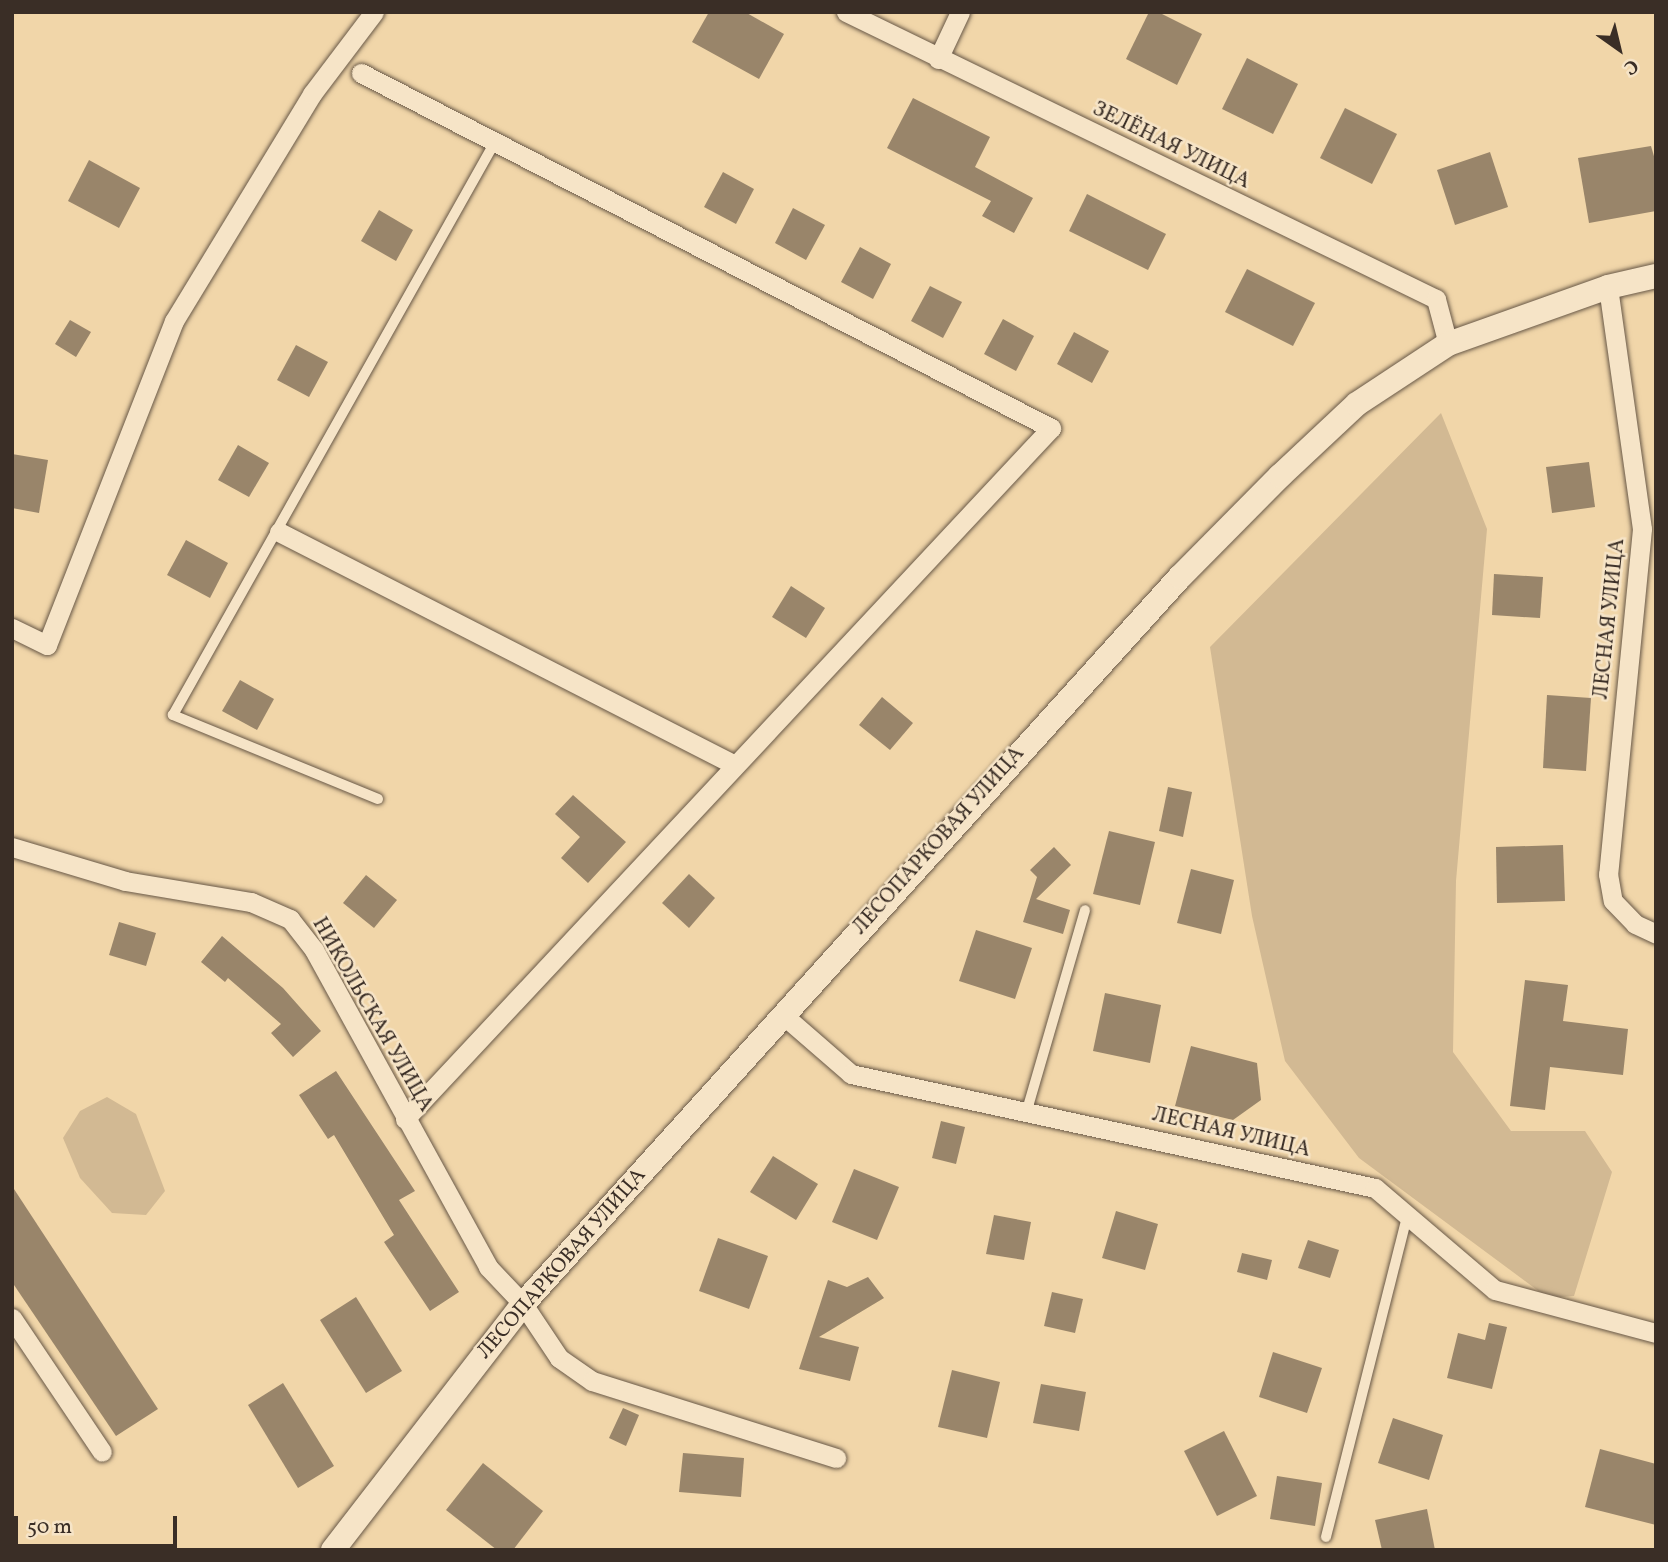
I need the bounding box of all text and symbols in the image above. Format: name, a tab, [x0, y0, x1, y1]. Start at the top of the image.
north arrow	[1584, 14, 1654, 84]
text: С	[1618, 52, 1643, 81]
street label: ЗЕЛЁНАЯ УЛИЦА	[1088, 97, 1254, 195]
street label: ЛЕСНАЯ УЛИЦА	[1589, 537, 1631, 701]
street label: ЛЕСОПАРКОВАЯ УЛИЦА	[848, 742, 1030, 940]
street label: НИКОЛЬСКАЯ УЛИЦА	[306, 913, 438, 1117]
street label: ЛЕСНАЯ УЛИЦА	[1149, 1103, 1313, 1163]
street label: ЛЕСОПАРКОВАЯ УЛИЦА	[472, 1163, 652, 1365]
scale bar	[18, 1502, 180, 1546]
text: 50 m	[27, 1513, 72, 1542]

